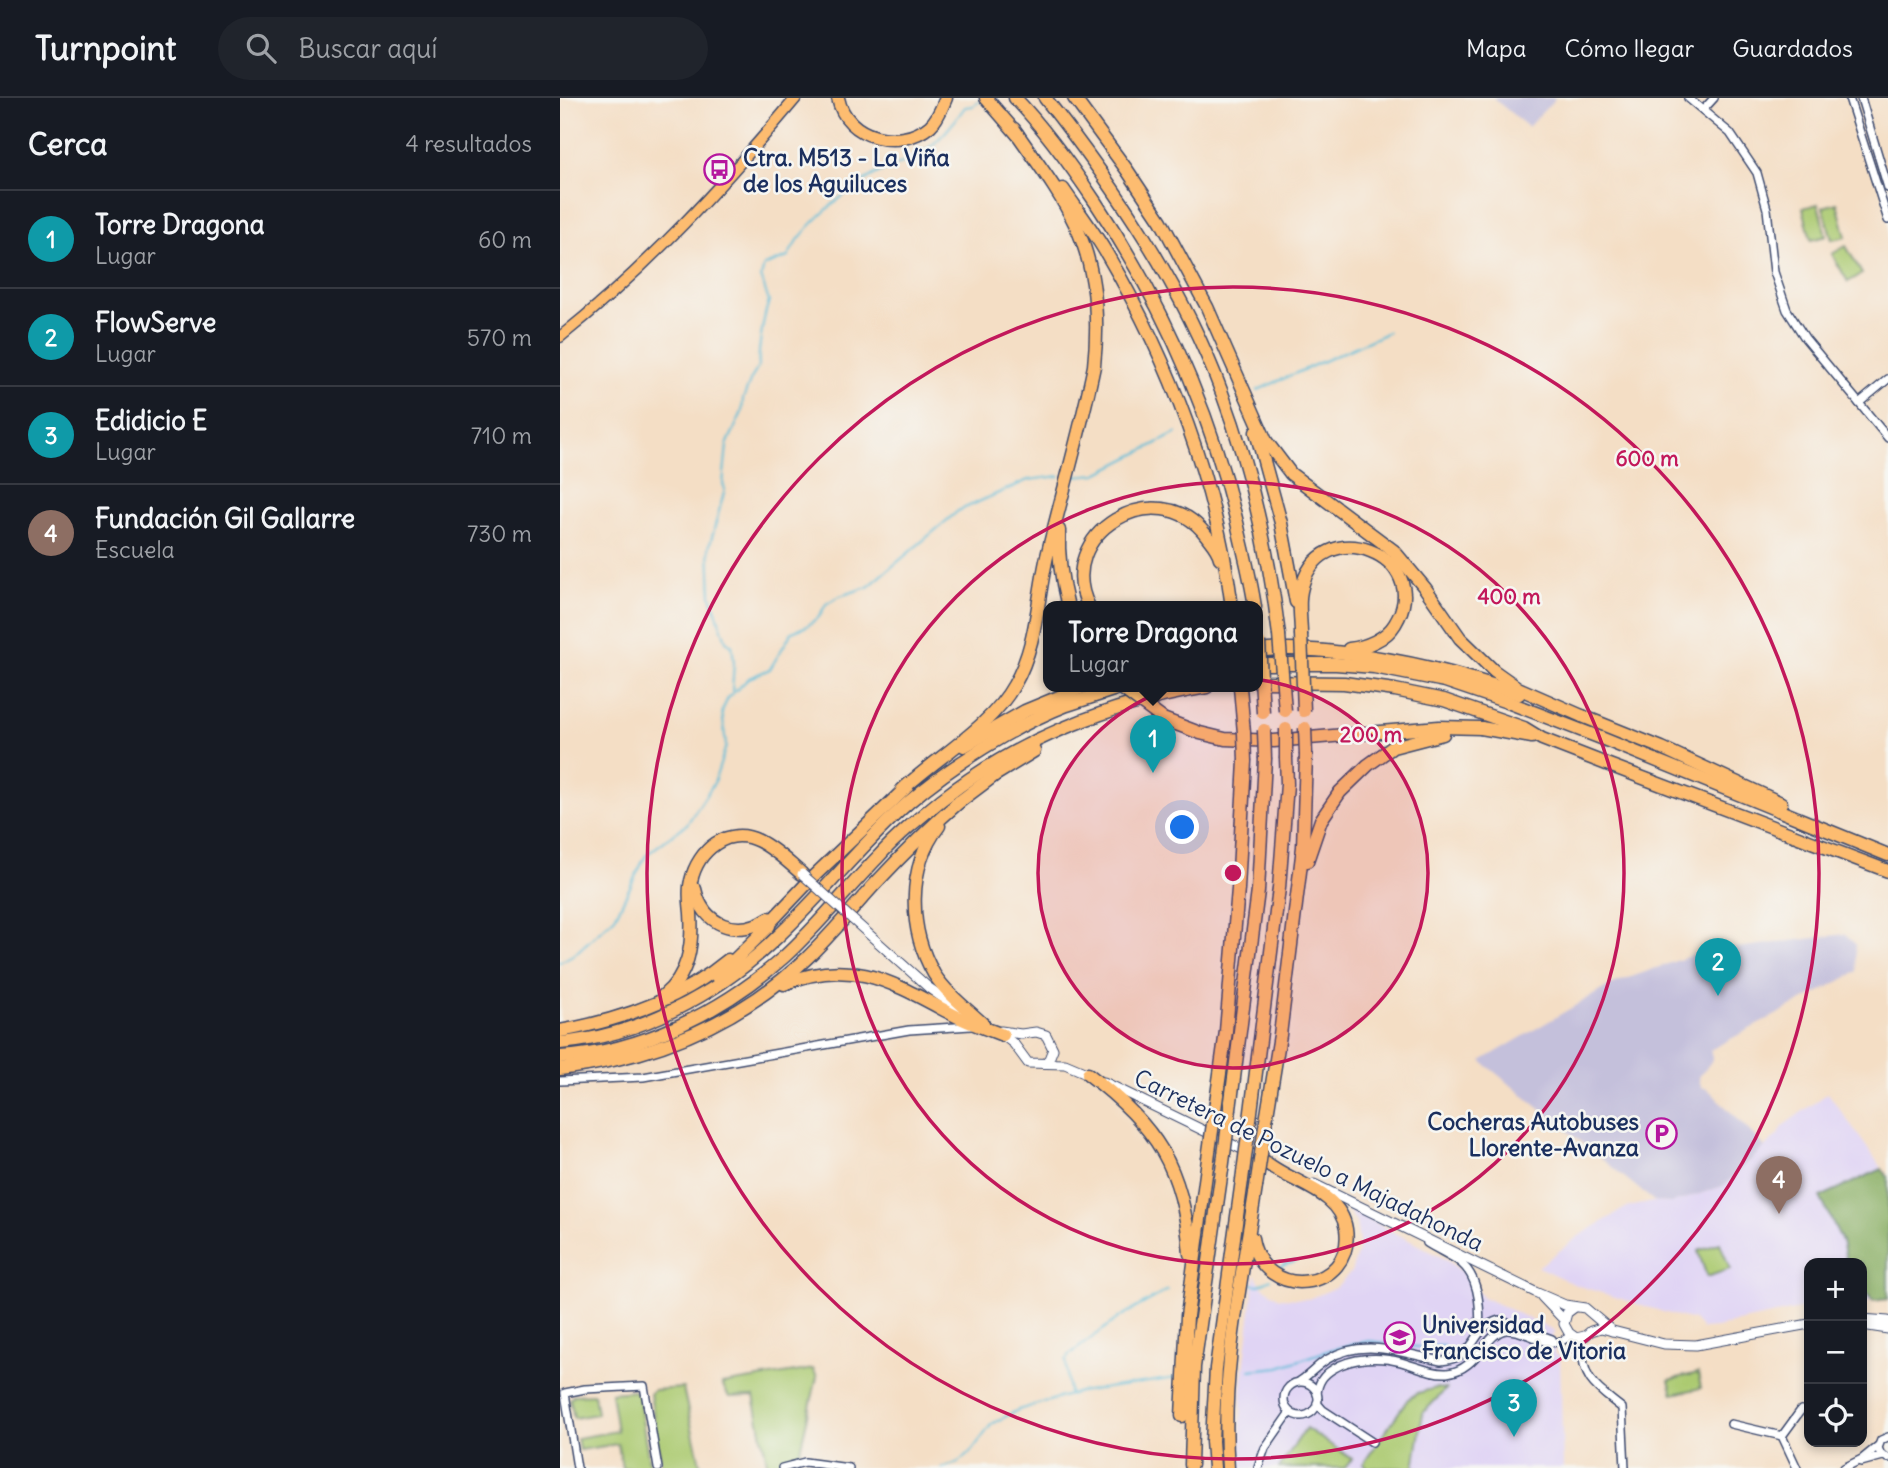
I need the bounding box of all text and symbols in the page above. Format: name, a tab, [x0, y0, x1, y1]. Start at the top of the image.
search box	[218, 17, 708, 80]
text: Turnpoint	[35, 27, 176, 69]
icon: search	[242, 29, 280, 67]
text: Buscar aquí	[298, 32, 437, 65]
text: Mapa	[1466, 33, 1526, 63]
text: Cómo llegar	[1564, 33, 1694, 63]
text: Guardados	[1732, 33, 1853, 63]
text: Cerca	[28, 125, 107, 163]
text: 4 resultados	[405, 129, 532, 158]
place label: Ctra. M513 - La Viña de los Aguiluces	[743, 143, 950, 198]
bus stop icon: Ctra. M513 - La Viña de los Aguiluces	[703, 153, 737, 187]
text: Torre Dragona	[95, 208, 265, 241]
text: 1	[46, 225, 56, 254]
text: 60 m	[478, 225, 532, 254]
text: Lugar	[95, 241, 156, 270]
text: FlowServe	[95, 306, 216, 339]
text: 2	[45, 323, 57, 352]
text: 570 m	[467, 323, 532, 352]
text: Lugar	[95, 339, 156, 368]
text: Edidicio E	[95, 404, 207, 437]
text: 3	[44, 421, 58, 450]
text: 710 m	[471, 421, 532, 450]
text: Lugar	[95, 437, 156, 466]
text: 600 m	[1615, 445, 1679, 472]
text: Fundación Gil Gallarre	[95, 502, 355, 535]
text: 4	[44, 519, 58, 548]
text: 730 m	[467, 519, 532, 548]
text: Escuela	[95, 535, 175, 564]
text: 400 m	[1477, 583, 1541, 610]
popup	[1043, 601, 1263, 692]
text: Torre Dragona	[1068, 616, 1238, 649]
text: Lugar	[1068, 649, 1129, 678]
pin: 1	[1130, 715, 1176, 773]
text: 200 m	[1340, 721, 1403, 748]
your location	[1165, 810, 1199, 844]
centre of rings	[1221, 861, 1245, 885]
pin: 2	[1695, 938, 1741, 996]
street label: Carretera de Pozuelo a Majadahonda	[1130, 1063, 1488, 1257]
place label: Cocheras Autobuses Llorente-Avanza	[1427, 1107, 1639, 1162]
parking icon: Cocheras Autobuses Llorente-Avanza	[1645, 1117, 1679, 1151]
pin: 4	[1756, 1156, 1802, 1214]
map controls	[1804, 1258, 1867, 1447]
button: +	[1804, 1258, 1867, 1321]
place label: Universidad Francisco de Vitoria	[1422, 1310, 1626, 1365]
school or university icon: Universidad Francisco de Vitoria	[1382, 1320, 1416, 1354]
button: −	[1804, 1321, 1867, 1384]
pin: 3	[1491, 1379, 1537, 1437]
button: locate	[1804, 1384, 1867, 1447]

